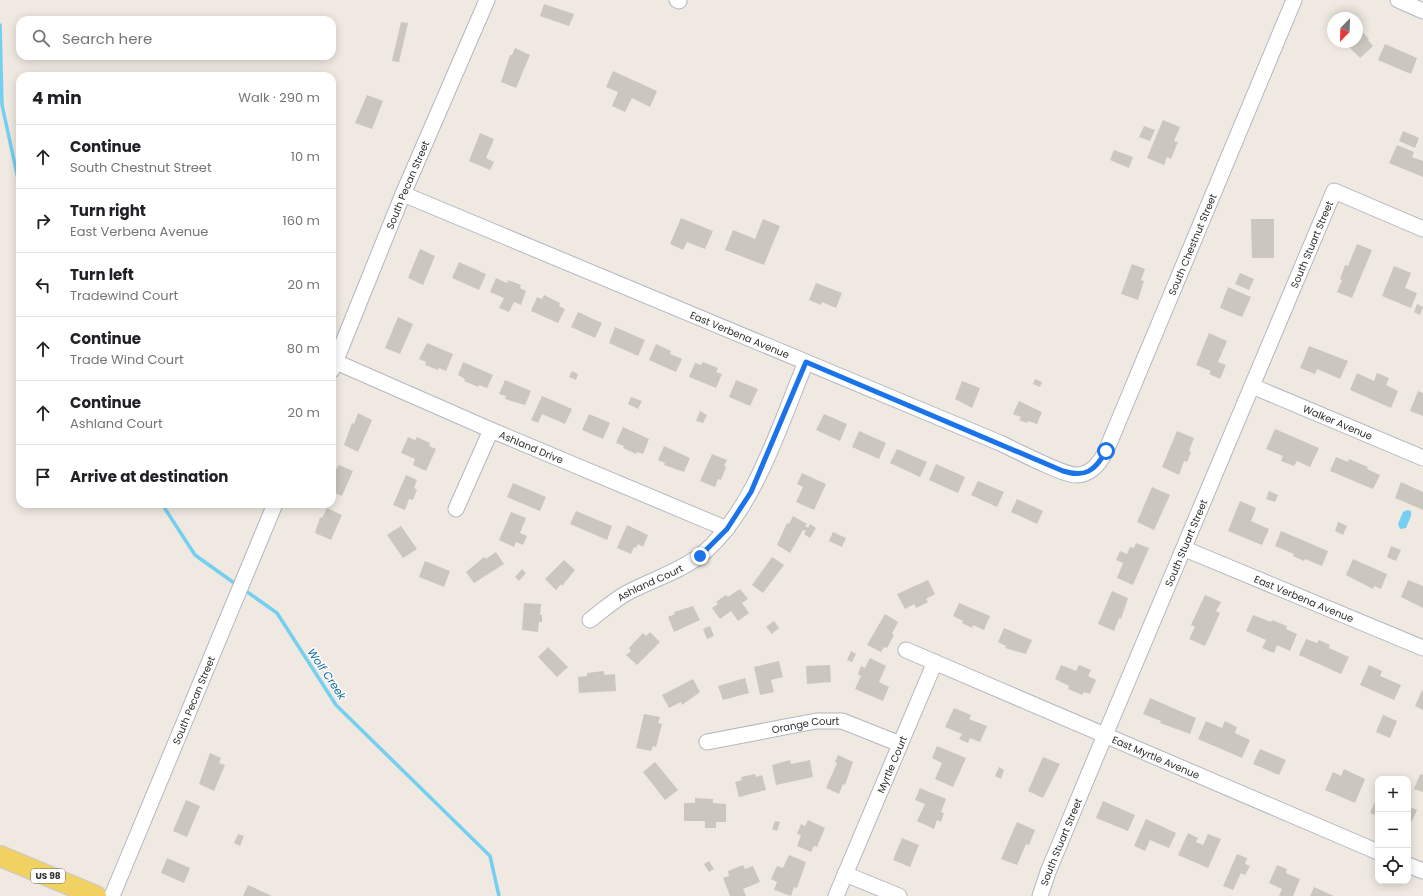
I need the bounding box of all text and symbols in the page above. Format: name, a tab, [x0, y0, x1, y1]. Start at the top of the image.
north arrow	[1327, 12, 1363, 48]
search box	[16, 16, 336, 60]
icon: search	[30, 27, 52, 49]
text: Search here	[62, 28, 152, 49]
text: 4 min	[32, 86, 82, 110]
text: Walk · 290 m	[238, 88, 320, 107]
text: Continue	[70, 136, 141, 157]
street label: South Pecan Street	[382, 138, 433, 231]
icon: ahead	[32, 146, 54, 168]
text: 10 m	[291, 147, 320, 166]
text: South Chestnut Street	[70, 158, 212, 177]
street label: South Chestnut Street	[1164, 191, 1220, 298]
street label: South Stuart Street	[1286, 198, 1337, 290]
text: Turn right	[70, 200, 146, 221]
icon: right	[32, 210, 54, 232]
text: 160 m	[283, 211, 320, 230]
text: East Verbena Avenue	[70, 222, 208, 241]
text: Turn left	[70, 264, 134, 285]
icon: left	[32, 274, 54, 296]
text: 20 m	[287, 275, 320, 294]
text: Tradewind Court	[70, 286, 178, 305]
street label: East Verbena Avenue	[688, 307, 792, 362]
text: Continue	[70, 328, 141, 349]
icon: ahead	[32, 338, 54, 360]
text: 80 m	[287, 339, 320, 358]
text: Trade Wind Court	[70, 350, 184, 369]
text: Continue	[70, 392, 141, 413]
street label: Walker Avenue	[1301, 401, 1375, 443]
icon: ahead	[32, 402, 54, 424]
text: 20 m	[287, 403, 320, 422]
text: Ashland Court	[70, 414, 163, 433]
street label: Ashland Drive	[497, 427, 566, 467]
route start	[1097, 442, 1115, 460]
icon: arrive	[32, 466, 54, 488]
text: Arrive at destination	[70, 466, 228, 487]
street label: South Stuart Street	[1161, 497, 1211, 589]
route end	[691, 547, 709, 565]
street label: Ashland Court	[614, 560, 686, 605]
street label: East Verbena Avenue	[1252, 571, 1356, 626]
water label: Wolf Creek	[304, 645, 351, 704]
street label: South Pecan Street	[168, 653, 219, 747]
street label: Orange Court	[770, 713, 840, 737]
street label: East Myrtle Avenue	[1110, 732, 1202, 782]
street label: Myrtle Court	[873, 733, 911, 795]
map controls	[1375, 776, 1411, 884]
button: +	[1375, 776, 1411, 812]
street label: South Stuart Street	[1036, 795, 1086, 888]
button: −	[1375, 812, 1411, 848]
button: locate	[1375, 848, 1411, 884]
road number: US 98	[31, 869, 65, 883]

